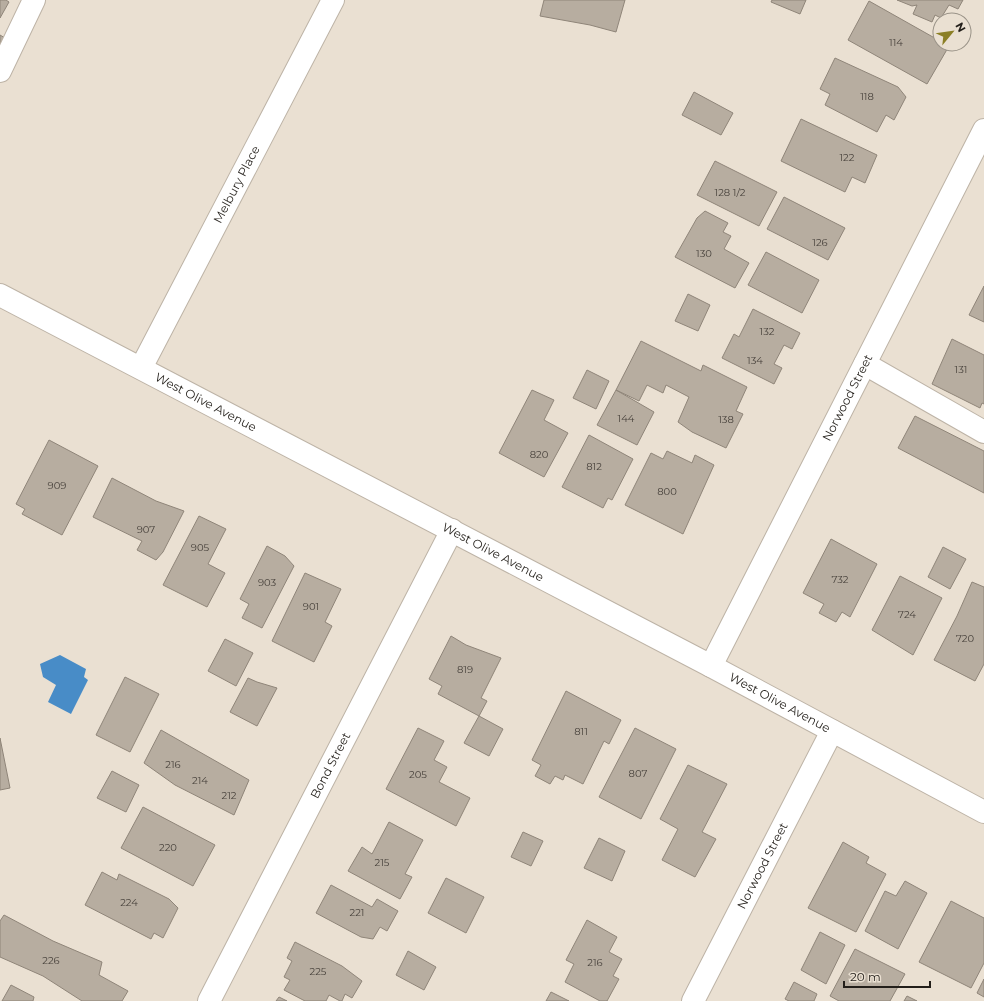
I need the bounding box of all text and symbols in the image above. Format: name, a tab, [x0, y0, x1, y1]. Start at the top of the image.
north arrow	[932, 12, 972, 52]
text: N	[952, 20, 969, 34]
house number: 114	[889, 36, 903, 49]
house number: 118	[860, 90, 874, 103]
street label: Melbury Place	[210, 143, 263, 226]
house number: 122	[840, 151, 855, 164]
house number: 128 1/2	[715, 186, 746, 199]
house number: 126	[812, 236, 828, 249]
house number: 130	[696, 247, 712, 260]
house number: 132	[760, 325, 775, 338]
street label: Norwood Street	[819, 352, 876, 443]
house number: 134	[747, 354, 763, 367]
house number: 131	[955, 363, 967, 376]
street label: West Olive Avenue	[153, 369, 259, 435]
house number: 144	[618, 412, 635, 425]
house number: 138	[718, 413, 734, 426]
house number: 820	[530, 448, 549, 461]
house number: 812	[586, 460, 602, 473]
house number: 909	[48, 479, 66, 492]
house number: 800	[657, 485, 677, 498]
street label: West Olive Avenue	[440, 519, 546, 584]
house number: 907	[137, 523, 155, 536]
house number: 905	[191, 541, 210, 554]
house number: 732	[831, 573, 849, 586]
house number: 903	[258, 576, 276, 589]
house number: 901	[303, 600, 319, 613]
house number: 724	[898, 608, 916, 621]
house number: 720	[956, 632, 974, 645]
house number: 819	[457, 663, 473, 676]
street label: West Olive Avenue	[727, 669, 833, 735]
house number: 811	[574, 725, 588, 738]
street label: Bond Street	[307, 730, 353, 801]
house number: 216	[165, 758, 181, 771]
house number: 807	[629, 767, 648, 780]
house number: 205	[409, 768, 427, 781]
house number: 214	[192, 774, 208, 787]
house number: 212	[222, 789, 237, 802]
street label: Norwood Street	[734, 820, 791, 911]
house number: 220	[159, 841, 177, 854]
house number: 215	[375, 856, 390, 869]
house number: 224	[120, 896, 138, 909]
house number: 221	[350, 906, 364, 919]
house number: 226	[42, 954, 60, 967]
house number: 216	[587, 956, 603, 969]
scale bar	[844, 963, 930, 989]
house number: 225	[309, 965, 327, 978]
text: 20 m	[850, 969, 881, 984]

